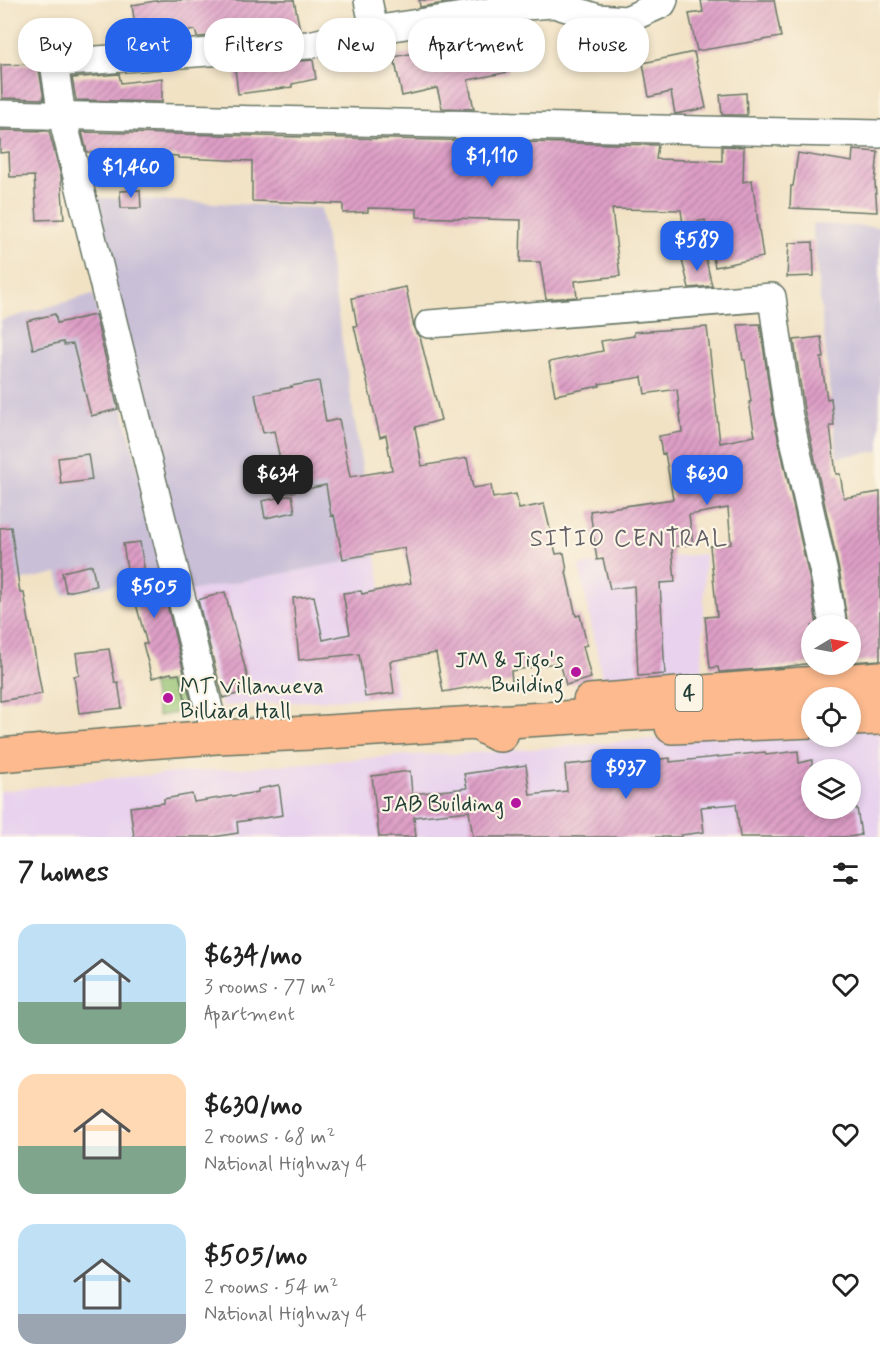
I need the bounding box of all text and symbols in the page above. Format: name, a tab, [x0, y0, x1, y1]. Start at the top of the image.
chip: Buy	[18, 18, 93, 72]
chip: Rent	[105, 18, 192, 72]
chip: Filters	[204, 18, 304, 72]
chip: New	[316, 18, 396, 72]
chip: Apartment	[408, 18, 545, 72]
chip: House	[557, 18, 649, 72]
pin: $1,110	[443, 137, 541, 188]
text: $1,110	[466, 143, 518, 170]
pin: $1,460	[82, 148, 180, 199]
text: $1,460	[102, 154, 160, 181]
pin: $589	[661, 221, 733, 272]
text: $589	[674, 227, 720, 254]
pin: $634	[242, 455, 314, 506]
pin: $630	[671, 455, 743, 506]
text: $634	[257, 461, 299, 488]
text: $630	[686, 461, 728, 488]
district label: SITIO CENTRAL	[530, 524, 728, 555]
pin: $505	[118, 568, 190, 619]
text: $505	[131, 574, 177, 601]
north arrow	[801, 615, 861, 675]
map controls	[801, 615, 861, 819]
place label: JM & Jigo's Building	[455, 647, 564, 703]
marker: JM & Jigo's Building	[569, 665, 583, 679]
place label: MT Villanueva Billiard Hall	[180, 673, 324, 726]
road number: 4	[676, 675, 702, 711]
button: locate	[801, 687, 861, 747]
marker: MT Villanueva Billiard Hall	[161, 691, 175, 705]
pin: $937	[590, 749, 662, 800]
text: $937	[605, 755, 647, 782]
button: layers	[801, 759, 861, 819]
place label: JAB Building	[381, 791, 504, 820]
marker: JAB Building	[509, 796, 523, 810]
text: 7 homes	[18, 856, 109, 890]
icon: filters	[829, 857, 862, 890]
text: $634/mo	[204, 940, 302, 974]
icon: home	[66, 948, 138, 1020]
icon: heart	[829, 968, 862, 1001]
text: 3 rooms · 77 m²	[204, 974, 336, 1001]
text: Apartment	[204, 1001, 295, 1028]
text: $630/mo	[204, 1090, 302, 1124]
icon: home	[66, 1098, 138, 1170]
icon: heart	[829, 1118, 862, 1151]
text: 2 rooms · 68 m²	[204, 1124, 335, 1151]
text: National Highway 4	[204, 1151, 367, 1178]
text: $505/mo	[204, 1240, 307, 1274]
icon: home	[66, 1248, 138, 1320]
icon: heart	[829, 1268, 862, 1301]
text: 2 rooms · 54 m²	[204, 1274, 338, 1301]
text: National Highway 4	[204, 1301, 367, 1328]

